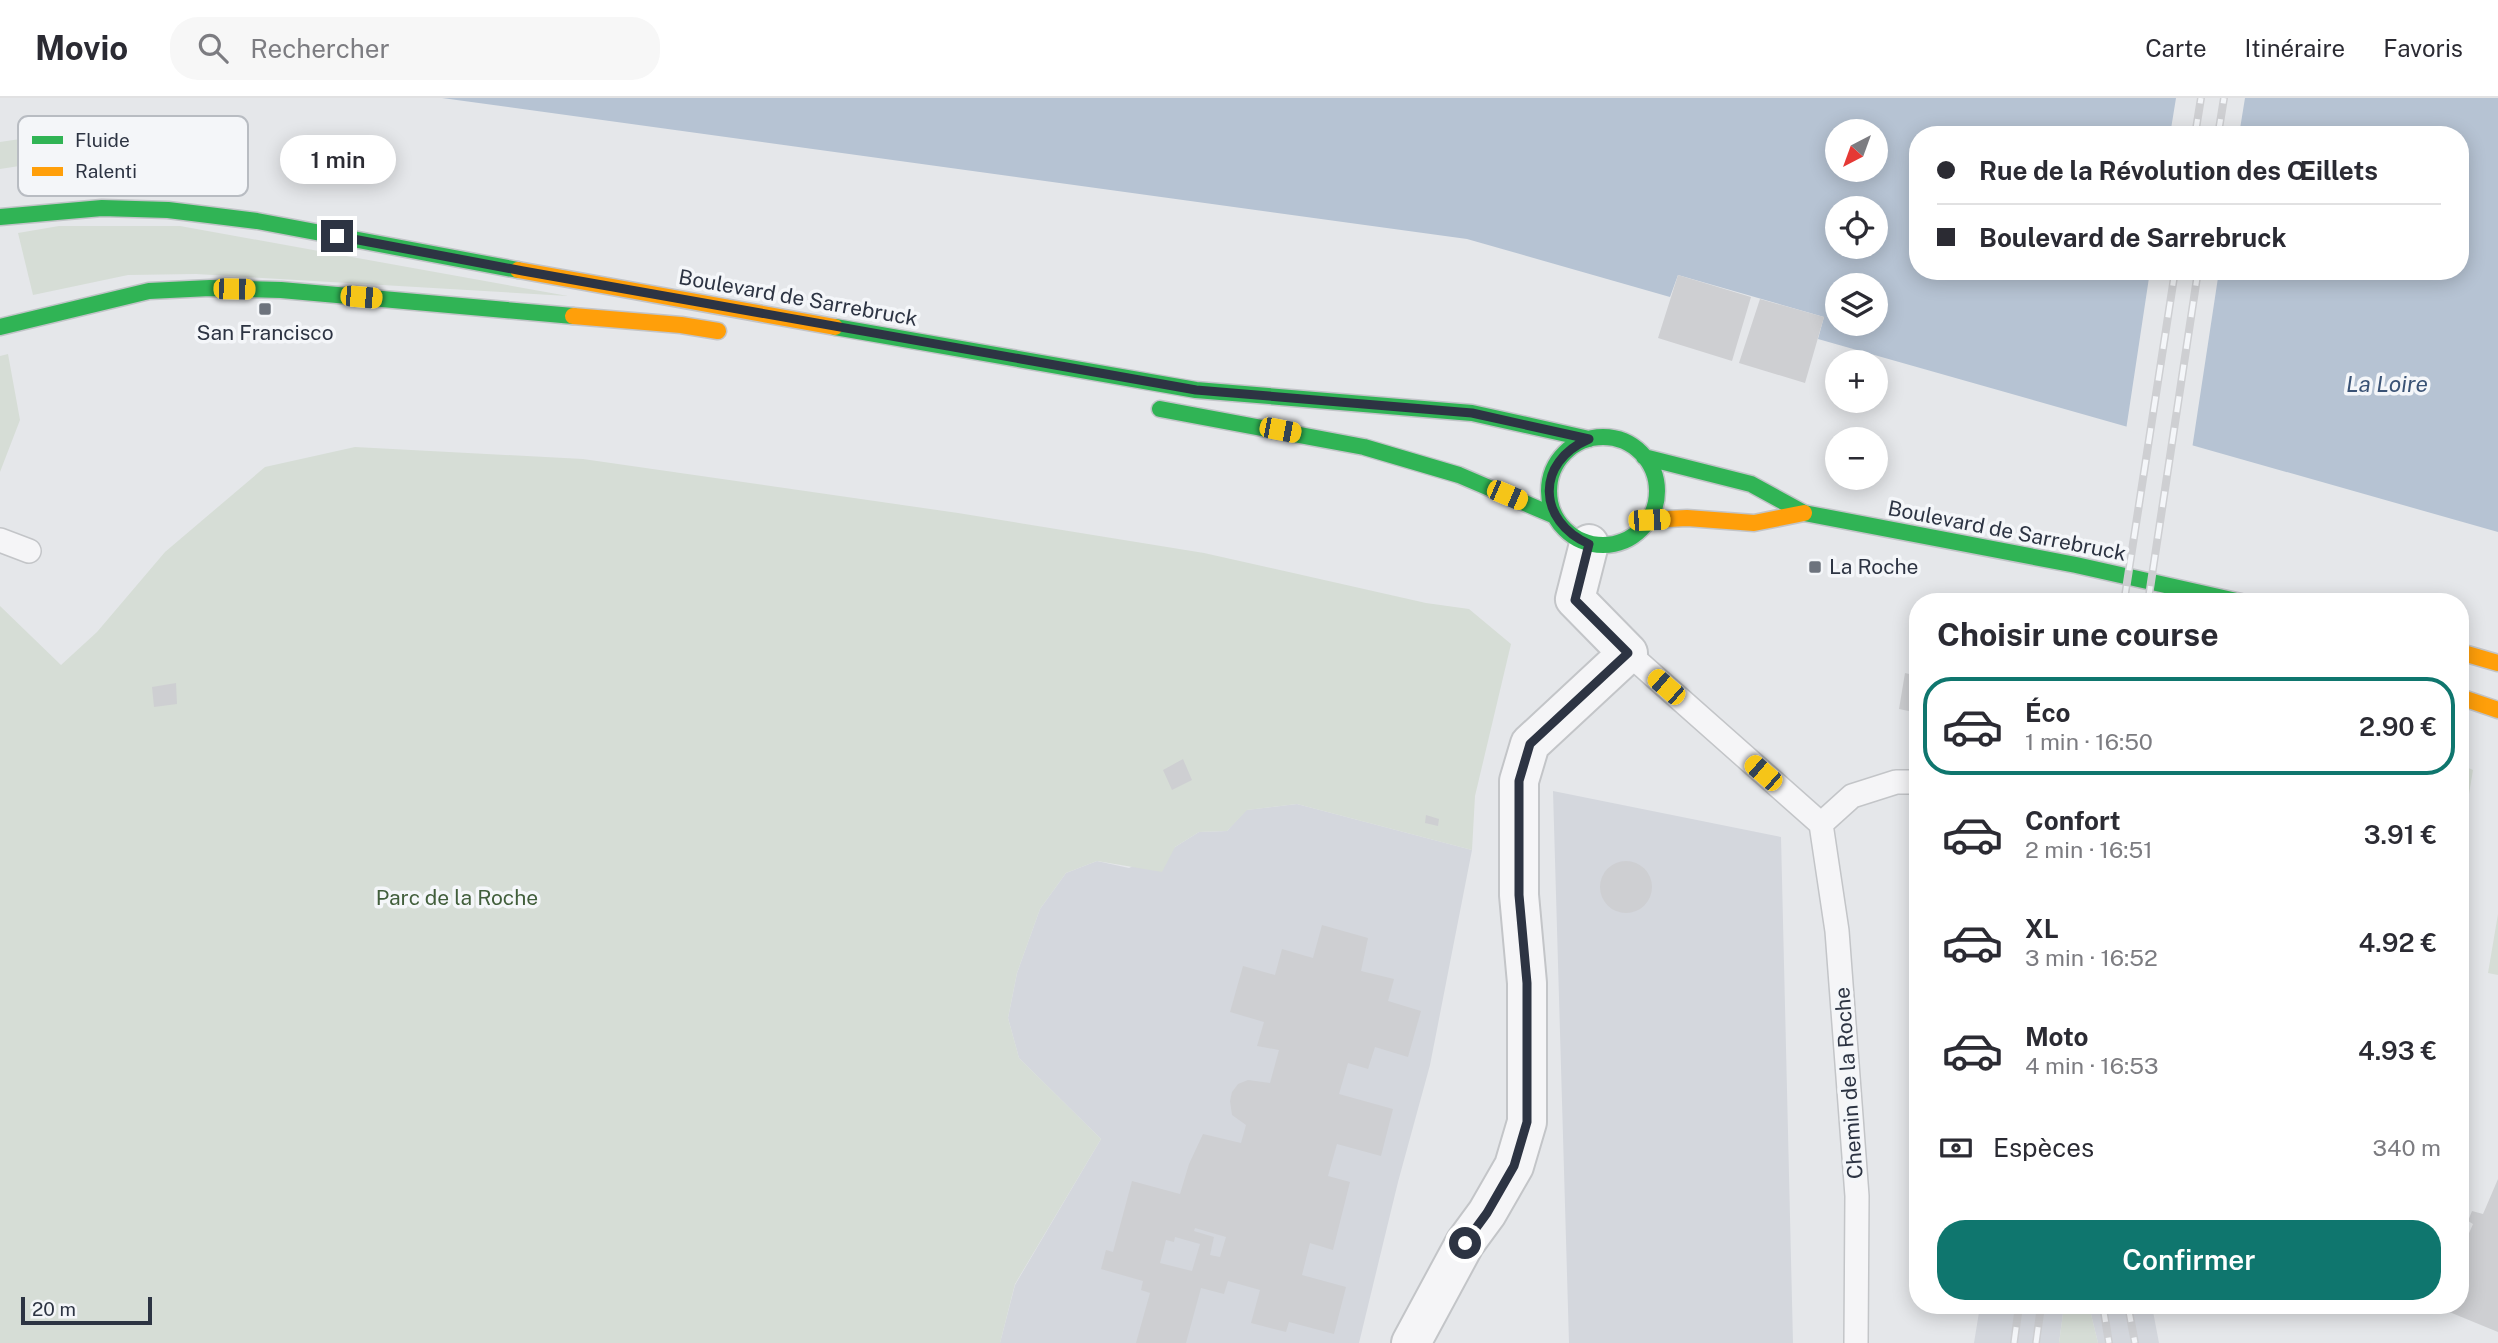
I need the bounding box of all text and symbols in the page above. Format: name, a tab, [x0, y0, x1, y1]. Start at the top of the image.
search box	[170, 17, 660, 80]
text: Movio	[35, 29, 128, 67]
icon: search	[194, 29, 232, 67]
text: Rechercher	[250, 33, 390, 64]
text: Carte	[2145, 34, 2207, 62]
text: Itinéraire	[2245, 34, 2345, 62]
text: Favoris	[2383, 34, 2463, 62]
legend	[18, 116, 248, 196]
north arrow	[1825, 119, 1888, 182]
map controls	[1825, 119, 1888, 490]
text: Fluide	[75, 129, 130, 151]
callout: 1 min	[279, 135, 395, 184]
text: 1 min	[311, 146, 365, 173]
text: Rue de la Révolution des Œillets	[1979, 155, 2378, 186]
text: Ralenti	[75, 160, 137, 182]
button: locate	[1825, 196, 1888, 259]
route end	[321, 220, 353, 252]
text: Boulevard de Sarrebruck	[1979, 222, 2286, 253]
street label: Boulevard de Sarrebruck	[677, 264, 920, 331]
button: layers	[1825, 273, 1888, 336]
car	[213, 278, 256, 300]
car	[340, 285, 383, 309]
marker: San Francisco	[257, 301, 273, 317]
place label: San Francisco	[196, 320, 334, 345]
button: +	[1825, 350, 1888, 413]
water label: La Loire	[2346, 370, 2428, 397]
car	[1258, 416, 1303, 444]
button: −	[1825, 427, 1888, 490]
car	[1484, 477, 1531, 513]
street label: Boulevard de Sarrebruck	[1886, 495, 2129, 566]
car	[1628, 509, 1671, 531]
place label: La Roche	[1829, 554, 1919, 579]
marker: La Roche	[1807, 559, 1823, 575]
text: Choisir une course	[1937, 616, 2219, 653]
car	[1644, 665, 1689, 709]
icon: car	[1941, 695, 2004, 758]
text: Éco	[2025, 697, 2071, 728]
text: 2.90 €	[2359, 711, 2437, 742]
text: 1 min · 16:50	[2025, 728, 2153, 755]
car	[1741, 751, 1786, 795]
icon: car	[1941, 803, 2004, 866]
text: Confort	[2025, 805, 2121, 836]
text: 3.91 €	[2364, 819, 2437, 850]
text: 2 min · 16:51	[2025, 836, 2153, 863]
park label: Parc de la Roche	[376, 885, 538, 910]
icon: car	[1941, 911, 2004, 974]
text: XL	[2025, 913, 2059, 944]
text: 4.92 €	[2359, 927, 2437, 958]
text: 3 min · 16:52	[2025, 944, 2158, 971]
street label: Chemin de la Roche	[1829, 986, 1868, 1180]
icon: car	[1941, 1019, 2004, 1082]
text: Moto	[2025, 1021, 2088, 1052]
text: 4.93 €	[2358, 1035, 2437, 1066]
text: 4 min · 16:53	[2025, 1052, 2158, 1079]
icon: cash	[1937, 1129, 1975, 1167]
text: Espèces	[1993, 1132, 2094, 1163]
text: 340 m	[2373, 1134, 2441, 1161]
button: Confirmer	[1937, 1220, 2441, 1300]
route start	[1449, 1227, 1481, 1259]
scale bar	[21, 1294, 152, 1326]
text: 20 m	[32, 1298, 76, 1320]

